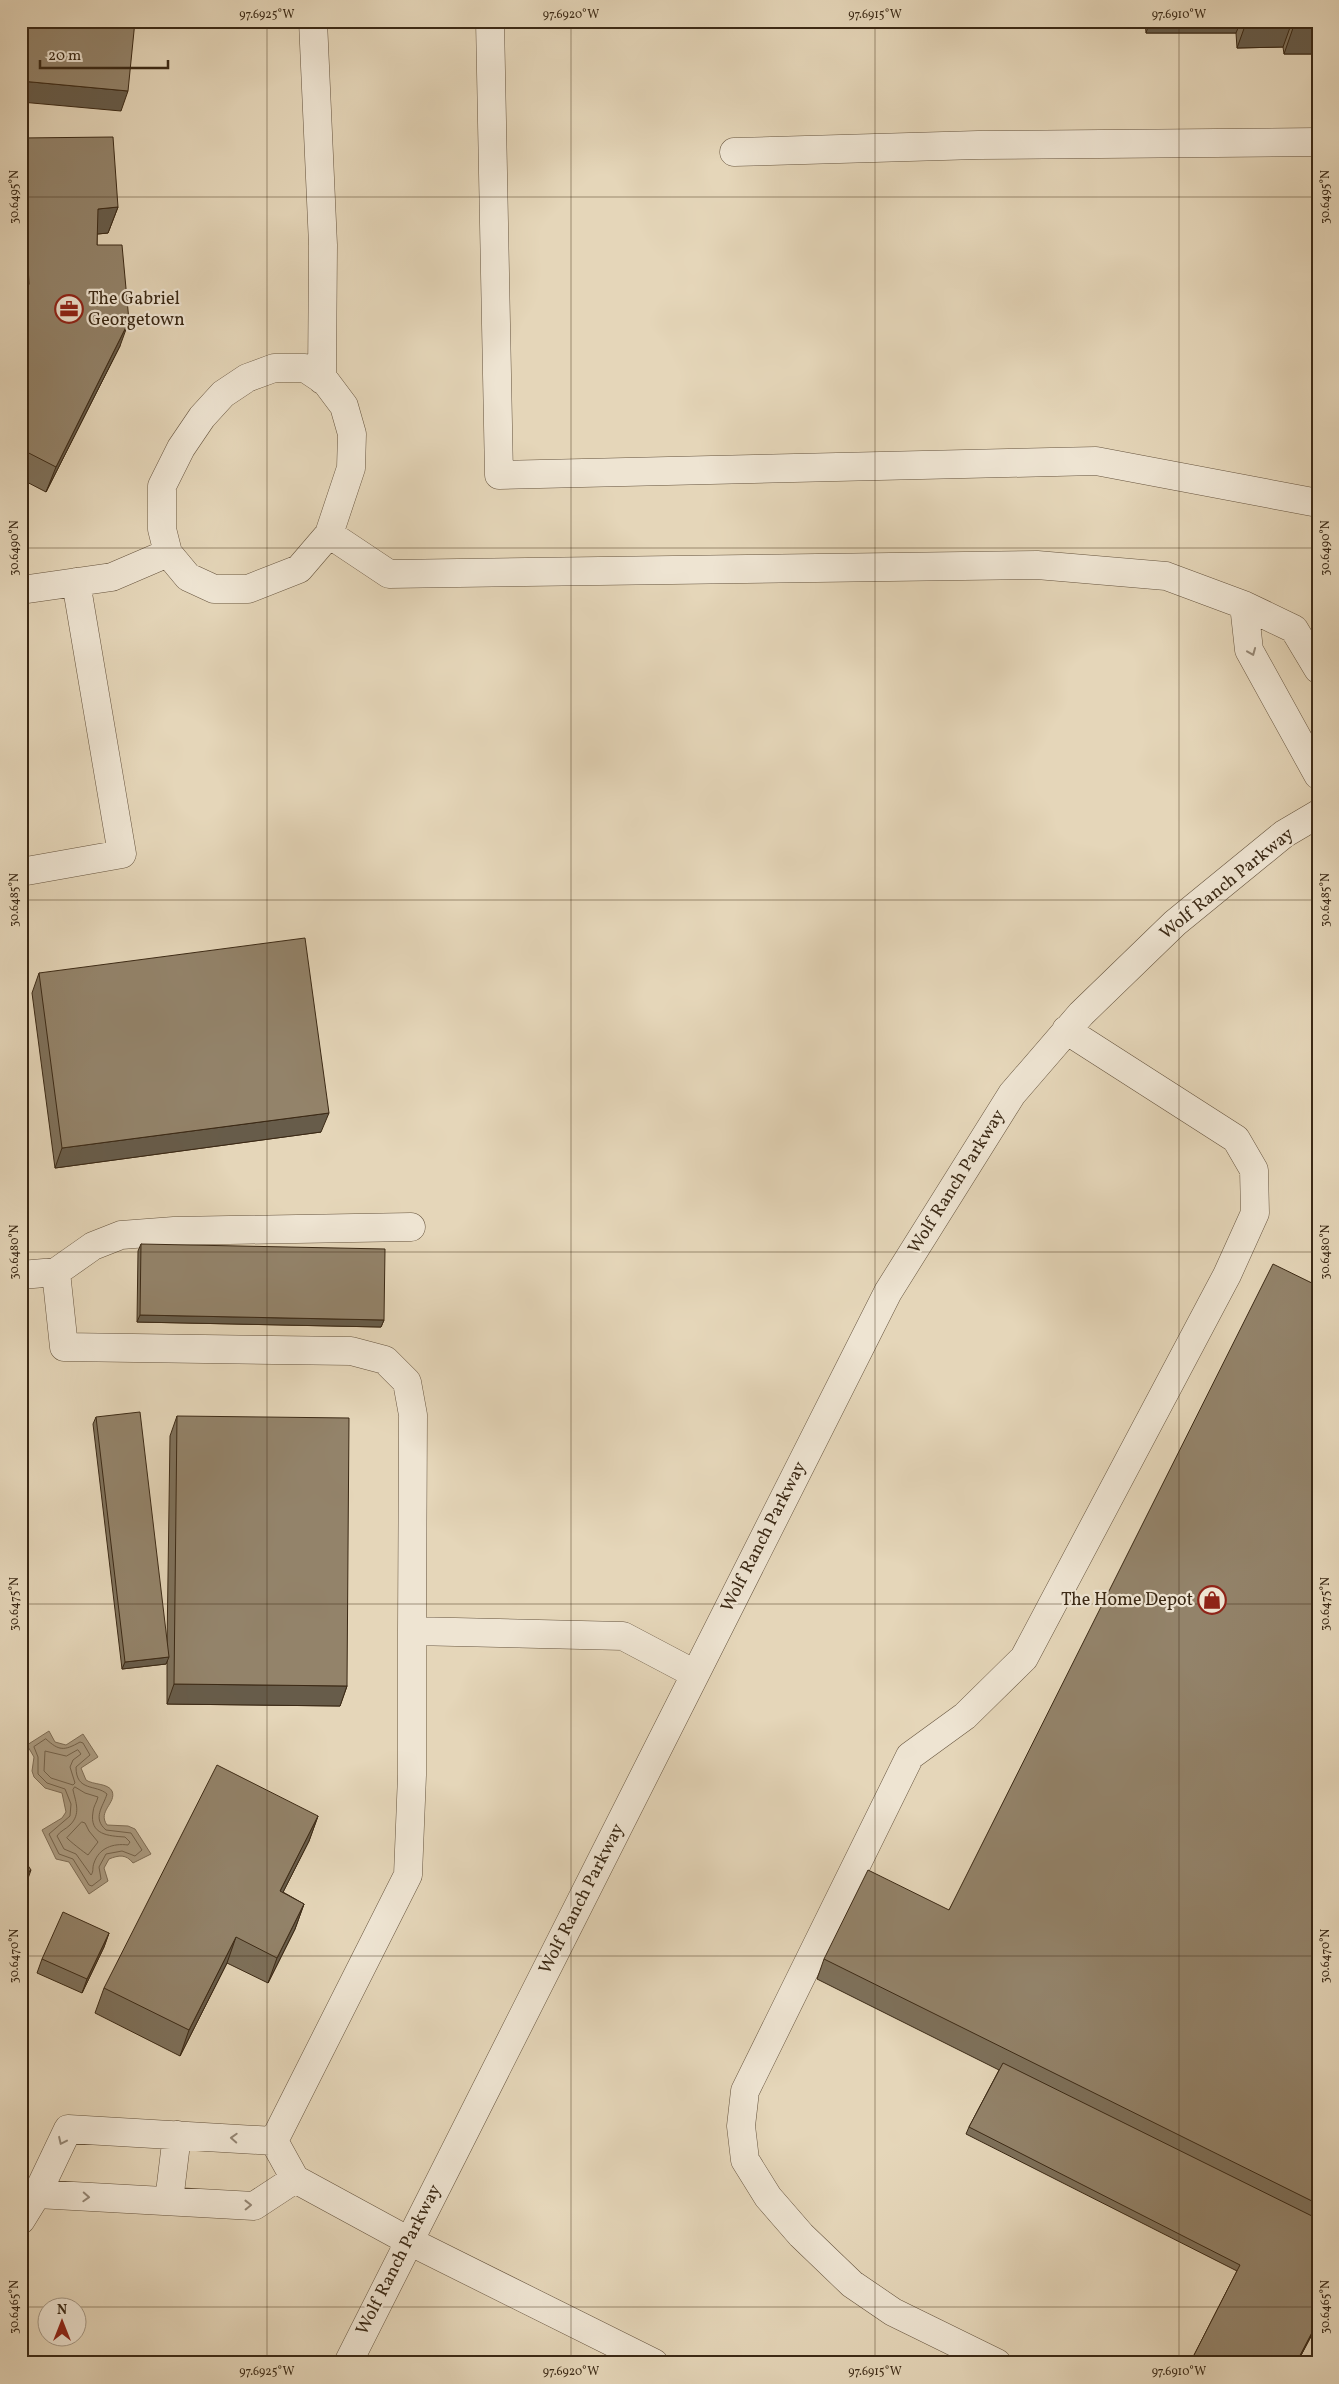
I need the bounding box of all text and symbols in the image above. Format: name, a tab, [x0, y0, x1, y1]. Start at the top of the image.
text: 97.6925°W	[239, 7, 295, 23]
text: 97.6920°W	[543, 7, 599, 23]
text: 97.6915°W	[848, 7, 902, 23]
text: 97.6910°W	[1152, 7, 1206, 23]
scale bar	[40, 38, 168, 70]
text: 20 m	[48, 46, 81, 67]
text: 30.6495°N	[7, 170, 23, 224]
text: 30.6495°N	[1318, 170, 1334, 224]
place label: The Gabriel Georgetown	[88, 287, 185, 333]
office icon: The Gabriel Georgetown	[54, 294, 84, 324]
text: 30.6490°N	[7, 520, 23, 576]
text: 30.6490°N	[1318, 520, 1334, 576]
one-way arrow	[1245, 647, 1256, 656]
street label: Wolf Ranch Parkway	[1155, 822, 1299, 946]
text: 30.6485°N	[7, 873, 23, 927]
text: 30.6485°N	[1318, 873, 1334, 927]
street label: Wolf Ranch Parkway	[902, 1105, 1012, 1259]
text: 30.6480°N	[7, 1224, 23, 1280]
text: 30.6480°N	[1318, 1224, 1334, 1280]
street label: Wolf Ranch Parkway	[715, 1457, 813, 1617]
text: 30.6475°N	[7, 1577, 23, 1631]
text: 30.6475°N	[1318, 1577, 1334, 1631]
shop icon: The Home Depot	[1197, 1585, 1227, 1615]
place label: The Home Depot	[1061, 1588, 1193, 1613]
street label: Wolf Ranch Parkway	[533, 1819, 631, 1979]
text: 30.6470°N	[7, 1929, 23, 1983]
text: 30.6470°N	[1318, 1929, 1334, 1983]
one-way arrow	[230, 2133, 238, 2144]
one-way arrow	[58, 2136, 69, 2145]
street label: Wolf Ranch Parkway	[350, 2180, 448, 2340]
one-way arrow	[82, 2191, 90, 2202]
one-way arrow	[244, 2200, 252, 2210]
text: 30.6465°N	[7, 2280, 23, 2334]
text: 30.6465°N	[1318, 2280, 1334, 2334]
north arrow	[38, 2296, 88, 2346]
text: N	[57, 2301, 67, 2320]
text: 97.6925°W	[239, 2364, 295, 2380]
text: 97.6920°W	[543, 2364, 599, 2380]
text: 97.6915°W	[848, 2364, 902, 2380]
text: 97.6910°W	[1152, 2364, 1206, 2380]

